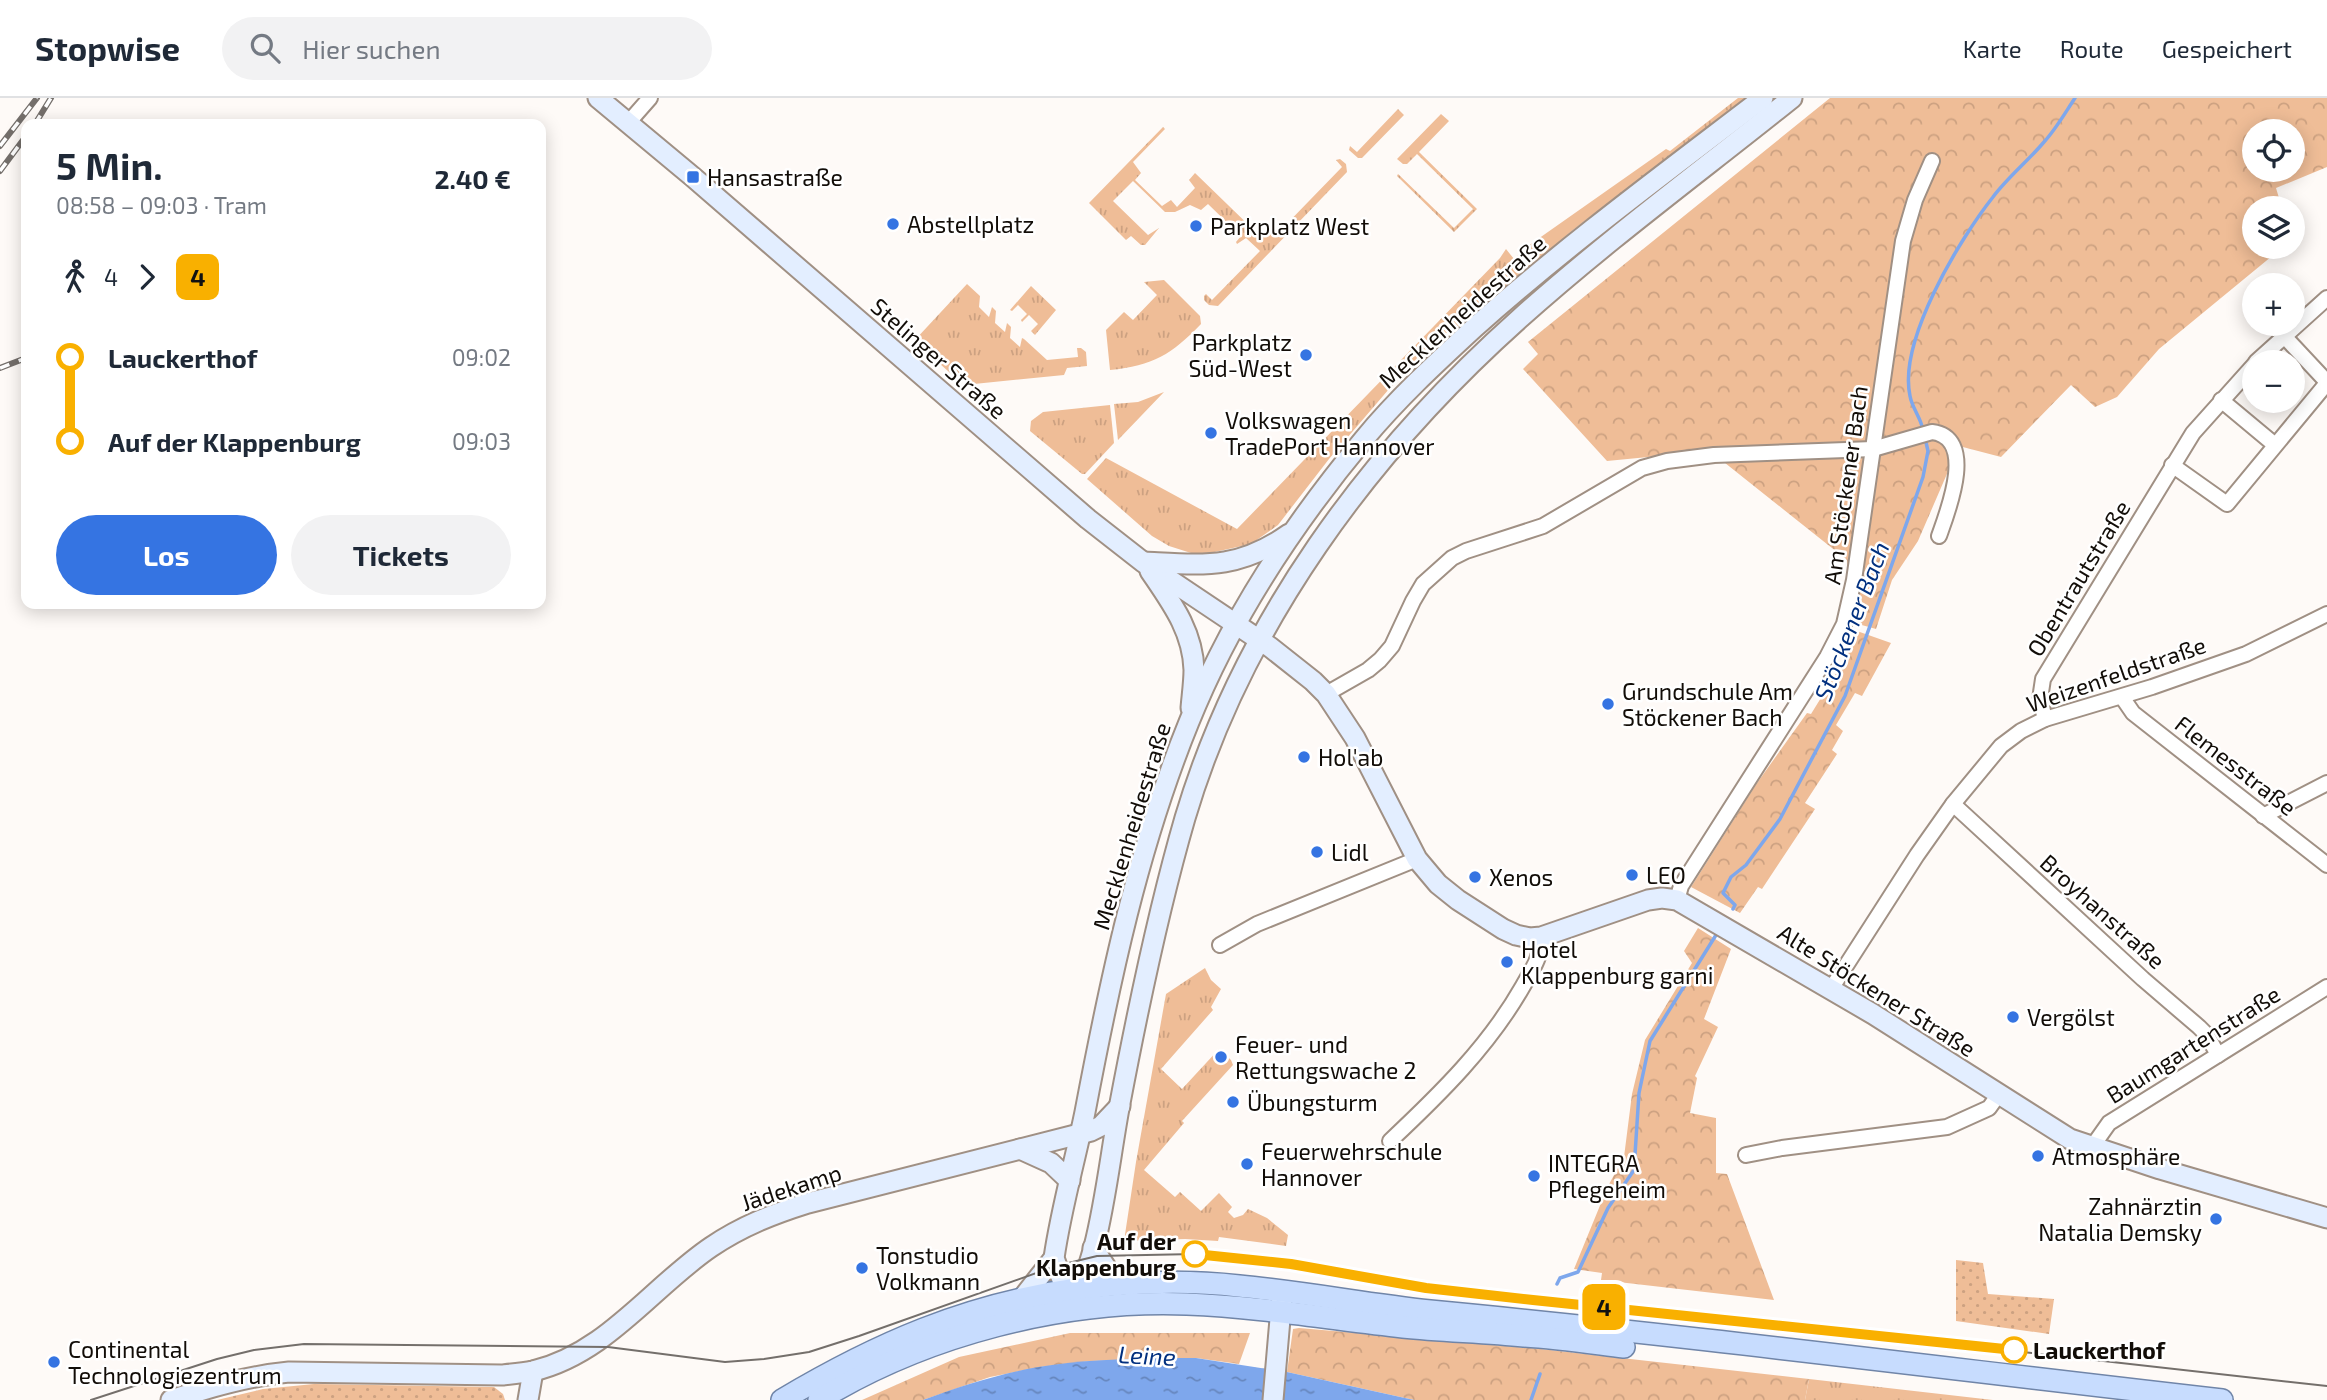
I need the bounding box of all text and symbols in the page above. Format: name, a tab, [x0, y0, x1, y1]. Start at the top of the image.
search box	[222, 17, 712, 80]
text: Stopwise	[35, 28, 180, 68]
icon: search	[246, 29, 284, 67]
text: Hier suchen	[302, 33, 441, 64]
text: Karte	[1963, 34, 2022, 63]
text: Route	[2060, 34, 2124, 63]
text: Gespeichert	[2162, 34, 2292, 63]
map controls	[2242, 119, 2305, 413]
button: locate	[2242, 119, 2305, 182]
text: 5 Min.	[56, 142, 163, 188]
text: 2.40 €	[434, 163, 511, 194]
place label: Hansastraße	[707, 163, 843, 191]
marker: Hansastraße	[685, 169, 701, 185]
text: 08:58 – 09:03 · Tram	[56, 191, 267, 219]
button: layers	[2242, 196, 2305, 259]
place label: Abstellplatz	[907, 210, 1034, 238]
place label: Parkplatz West	[1210, 212, 1370, 240]
marker: Abstellplatz	[885, 216, 901, 232]
marker: Parkplatz West	[1188, 218, 1204, 234]
street label: Mecklenheidestraße	[1373, 229, 1551, 393]
icon: walk	[56, 258, 94, 296]
icon: forward	[128, 258, 166, 296]
text: 4	[190, 262, 205, 291]
text: 4	[104, 263, 118, 291]
button: +	[2242, 273, 2305, 336]
street label: Stelinger Straße	[866, 292, 1012, 424]
place label: Parkplatz Süd-West	[1189, 328, 1292, 382]
text: Lauckerthof	[108, 342, 257, 373]
text: 09:02	[452, 343, 511, 371]
marker: Parkplatz Süd-West	[1298, 347, 1314, 363]
button: −	[2242, 350, 2305, 413]
street label: Am Stöckener Bach	[1817, 384, 1873, 586]
place label: Volkswagen TradePort Hannover	[1225, 406, 1434, 460]
marker: Volkswagen TradePort Hannover	[1203, 425, 1219, 441]
text: Auf der Klappenburg	[108, 426, 361, 457]
text: 09:03	[452, 427, 511, 455]
street label: Obentrautstraße	[2020, 495, 2136, 661]
button: Los	[56, 515, 277, 595]
button: Tickets	[291, 515, 511, 595]
water label: Stöckener Bach	[1807, 537, 1895, 705]
street label: Weizenfeldstraße	[2023, 630, 2209, 718]
place label: Grundschule Am Stöckener Bach	[1622, 677, 1793, 731]
marker: Grundschule Am Stöckener Bach	[1600, 696, 1616, 712]
street label: Flemesstraße	[2170, 709, 2302, 821]
street label: Mecklenheidestraße	[1086, 719, 1176, 933]
place label: Hol'ab	[1318, 743, 1383, 771]
marker: Hol'ab	[1296, 749, 1312, 765]
place label: Lidl	[1331, 838, 1369, 866]
marker: Lidl	[1309, 844, 1325, 860]
street label: Broyhanstraße	[2035, 848, 2171, 974]
place label: LEO	[1646, 861, 1686, 889]
place label: Xenos	[1489, 863, 1553, 891]
marker: LEO	[1624, 867, 1640, 883]
marker: Xenos	[1467, 869, 1483, 885]
street label: Alte Stöckener Straße	[1773, 918, 1981, 1062]
place label: Hotel Klappenburg garni	[1521, 935, 1713, 989]
marker: Hotel Klappenburg garni	[1499, 954, 1515, 970]
street label: Baumgartenstraße	[2101, 979, 2285, 1109]
place label: Vergölst	[2027, 1003, 2115, 1031]
marker: Vergölst	[2005, 1009, 2021, 1025]
place label: Feuer- und Rettungswache 2	[1235, 1030, 1417, 1084]
marker: Feuer- und Rettungswache 2	[1213, 1049, 1229, 1065]
place label: Übungsturm	[1247, 1088, 1378, 1116]
marker: Übungsturm	[1225, 1094, 1241, 1110]
place label: Feuerwehrschule Hannover	[1261, 1137, 1442, 1191]
place label: Atmosphäre	[2052, 1142, 2180, 1170]
marker: Atmosphäre	[2030, 1148, 2046, 1164]
place label: INTEGRA Pflegeheim	[1548, 1149, 1666, 1203]
marker: Feuerwehrschule Hannover	[1239, 1156, 1255, 1172]
street label: Jädekamp	[737, 1158, 845, 1216]
marker: INTEGRA Pflegeheim	[1526, 1168, 1542, 1184]
place label: Zahnärztin Natalia Demsky	[2038, 1192, 2202, 1246]
marker: Zahnärztin Natalia Demsky	[2208, 1211, 2224, 1227]
place label: Auf der Klappenburg	[1036, 1227, 1177, 1281]
place label: Tonstudio Volkmann	[876, 1241, 980, 1295]
marker: Auf der Klappenburg	[1182, 1241, 1208, 1267]
marker: Tonstudio Volkmann	[854, 1260, 870, 1276]
line badge: 4	[1581, 1284, 1627, 1330]
text: 4	[1596, 1292, 1612, 1321]
place label: Continental Technologiezentrum	[68, 1335, 282, 1389]
place label: Lauckerthof	[2033, 1336, 2166, 1364]
marker: Lauckerthof	[2001, 1337, 2027, 1363]
water label: Leine	[1117, 1339, 1177, 1371]
marker: Continental Technologiezentrum	[46, 1354, 62, 1370]

